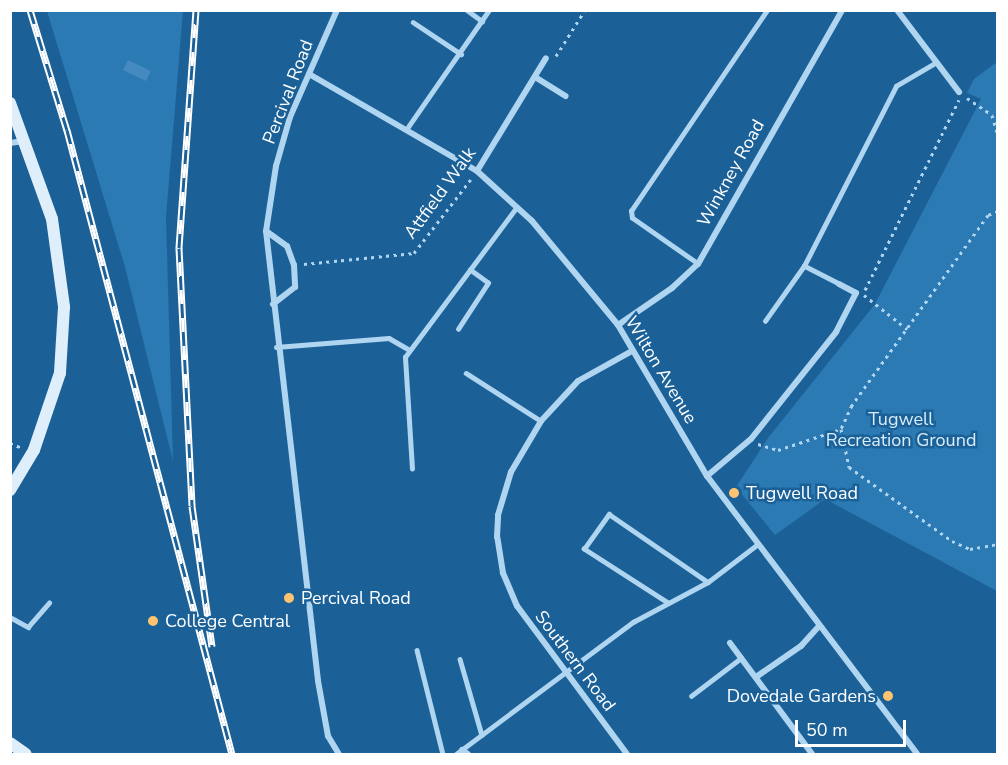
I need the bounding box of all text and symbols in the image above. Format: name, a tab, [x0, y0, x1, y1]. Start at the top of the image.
street label: Percival Road	[258, 37, 318, 147]
street label: Winkney Road	[693, 116, 769, 230]
street label: Attfield Walk	[400, 143, 480, 243]
street label: Wilton Avenue	[620, 312, 702, 428]
park label: Tugwell Recreation Ground	[826, 409, 976, 452]
place label: Tugwell Road	[746, 482, 858, 504]
marker: Tugwell Road	[727, 486, 741, 500]
place label: Percival Road	[301, 587, 411, 609]
marker: Percival Road	[282, 591, 296, 605]
street label: Southern Road	[530, 606, 620, 716]
place label: College Central	[165, 610, 290, 632]
marker: College Central	[146, 614, 160, 628]
place label: Dovedale Gardens	[727, 685, 876, 707]
marker: Dovedale Gardens	[881, 689, 895, 703]
scale bar	[798, 708, 909, 746]
text: 50 m	[806, 718, 848, 742]

